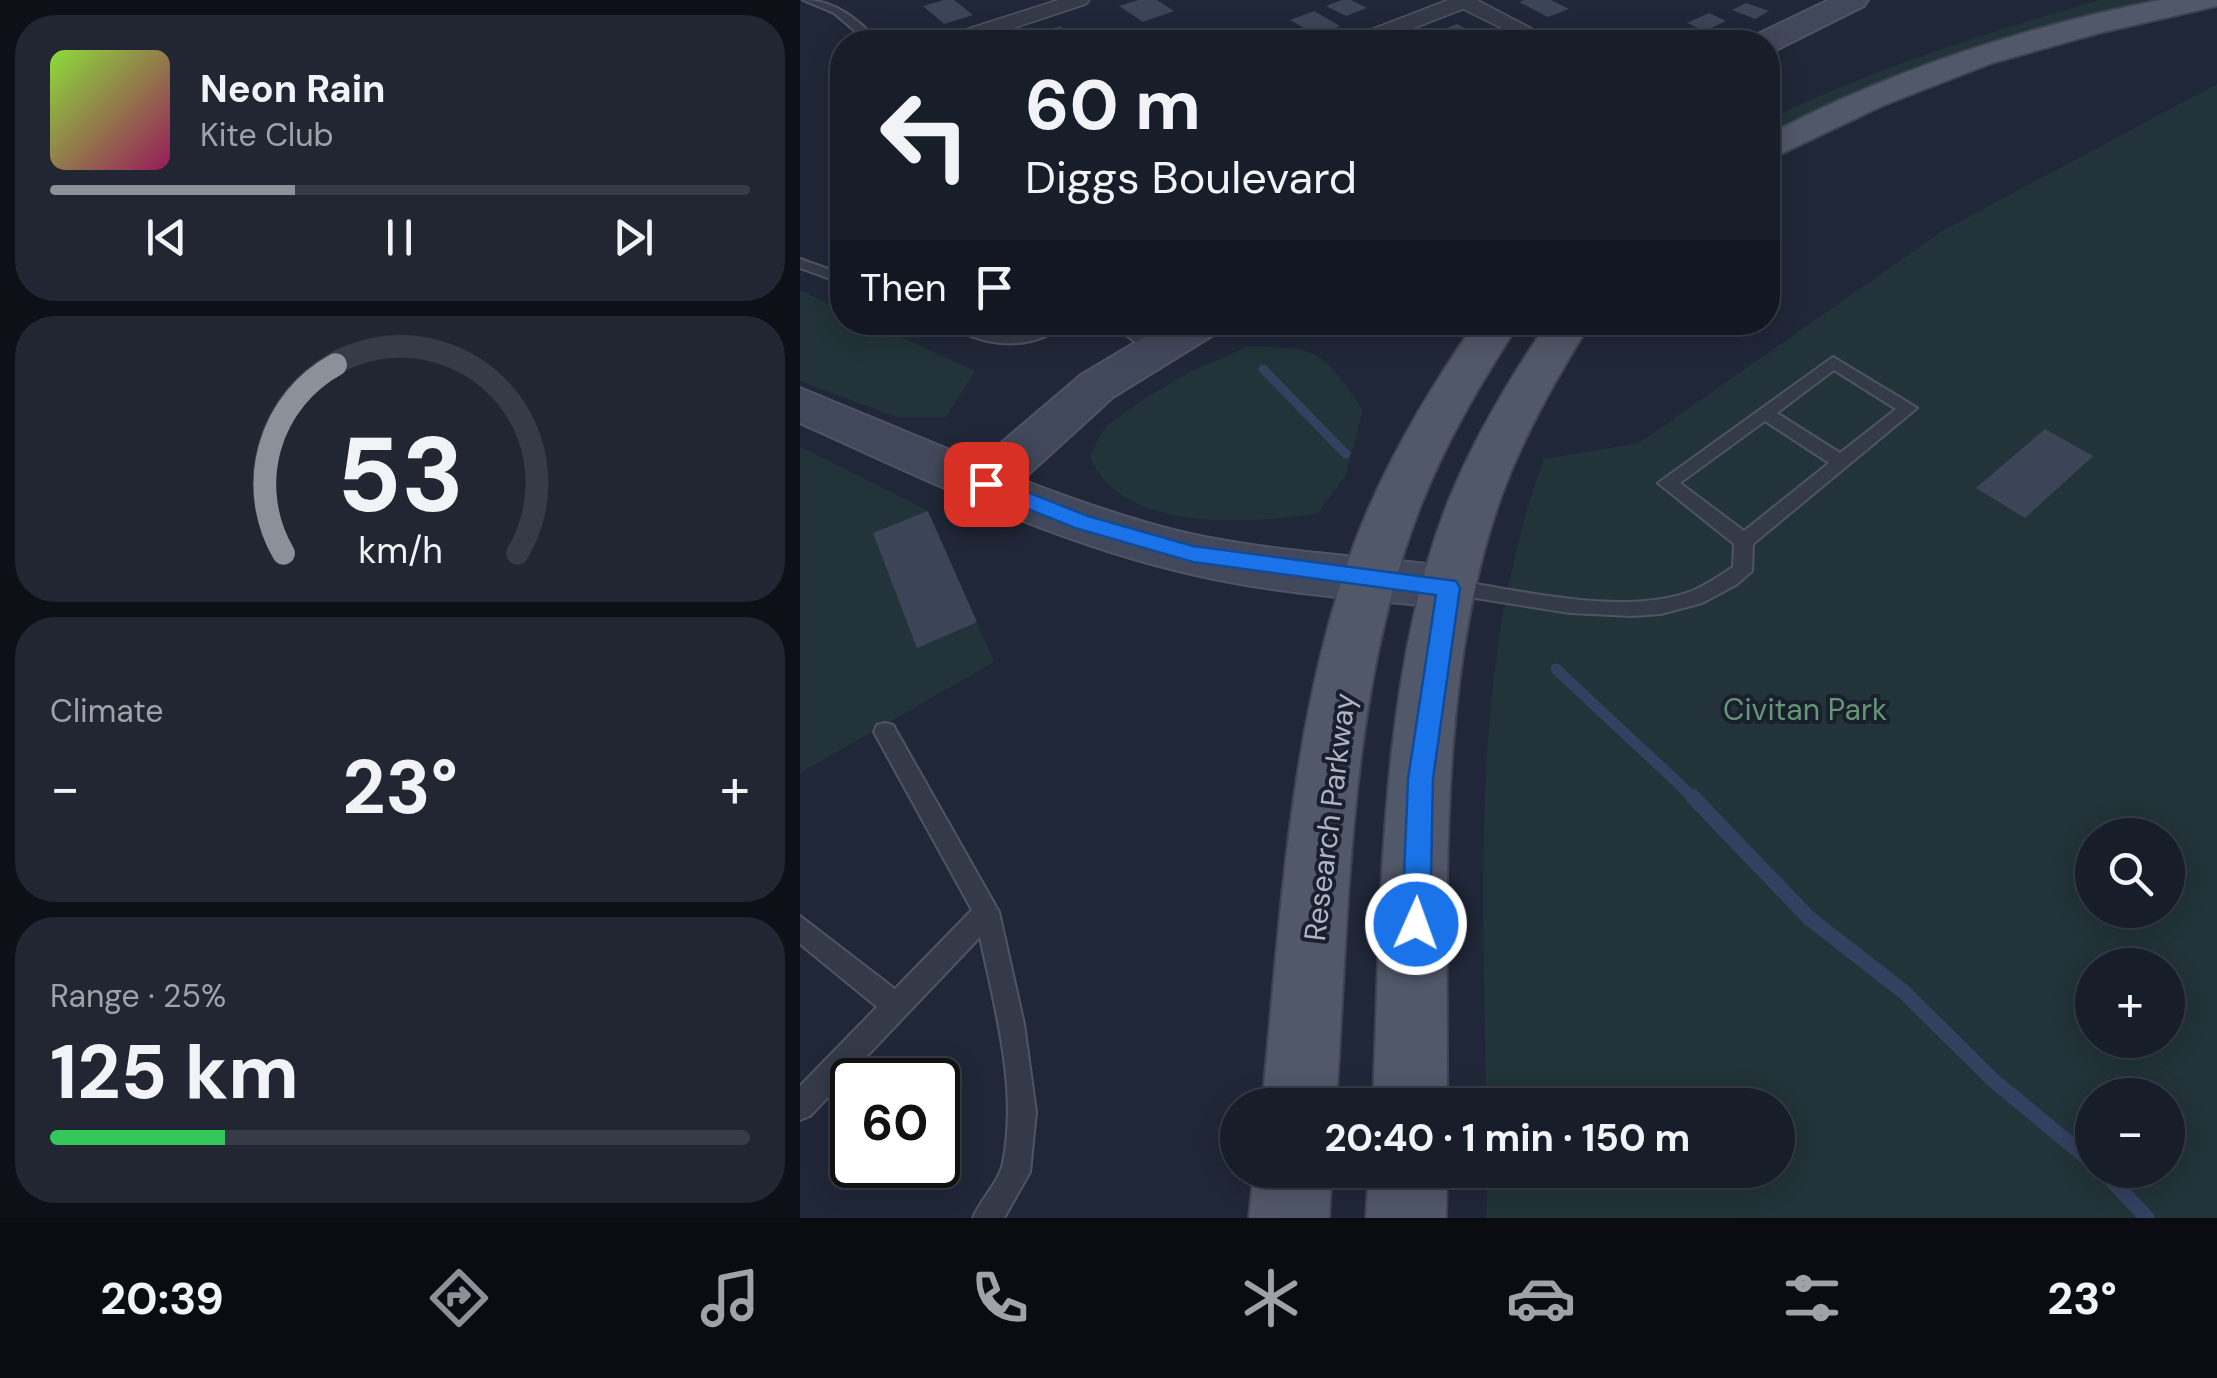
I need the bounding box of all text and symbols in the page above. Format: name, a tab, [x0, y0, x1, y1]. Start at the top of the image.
text: 60 m	[1025, 60, 1201, 151]
text: Neon Rain	[200, 64, 385, 114]
icon: left	[860, 70, 990, 200]
text: Kite Club	[200, 114, 334, 156]
text: Diggs Boulevard	[1025, 148, 1357, 207]
icon: previous	[139, 210, 194, 265]
icon: pause	[372, 210, 427, 265]
icon: next	[606, 210, 661, 265]
icon: arrive	[967, 260, 1022, 315]
text: Then	[860, 263, 947, 313]
text: 53	[336, 408, 464, 543]
pin	[944, 442, 1029, 527]
icon: arrive	[959, 457, 1014, 512]
text: km/h	[358, 528, 442, 574]
text: Climate	[50, 690, 164, 732]
street label: Research Parkway	[1295, 690, 1364, 943]
park label: Civitan Park	[1723, 690, 1887, 729]
text: 23°	[342, 739, 458, 836]
text: −	[50, 752, 80, 824]
text: +	[720, 752, 750, 824]
map controls	[2075, 818, 2185, 1188]
button: search	[2075, 818, 2185, 928]
position arrow	[1364, 872, 1468, 976]
button: +	[2075, 948, 2185, 1058]
text: Range · 25%	[50, 975, 226, 1017]
text: 125 km	[50, 1024, 299, 1121]
speed limit sign: 60	[830, 1058, 960, 1188]
button: −	[2075, 1078, 2185, 1188]
text: 20:40 · 1 min · 150 m	[1325, 1113, 1690, 1163]
icon: directions	[424, 1263, 494, 1333]
icon: music	[695, 1263, 765, 1333]
icon: phone	[965, 1263, 1035, 1333]
icon: climate	[1236, 1263, 1306, 1333]
icon: car	[1506, 1263, 1576, 1333]
icon: filters	[1777, 1263, 1847, 1333]
text: 20:39	[100, 1269, 224, 1328]
text: 23°	[2047, 1269, 2117, 1328]

